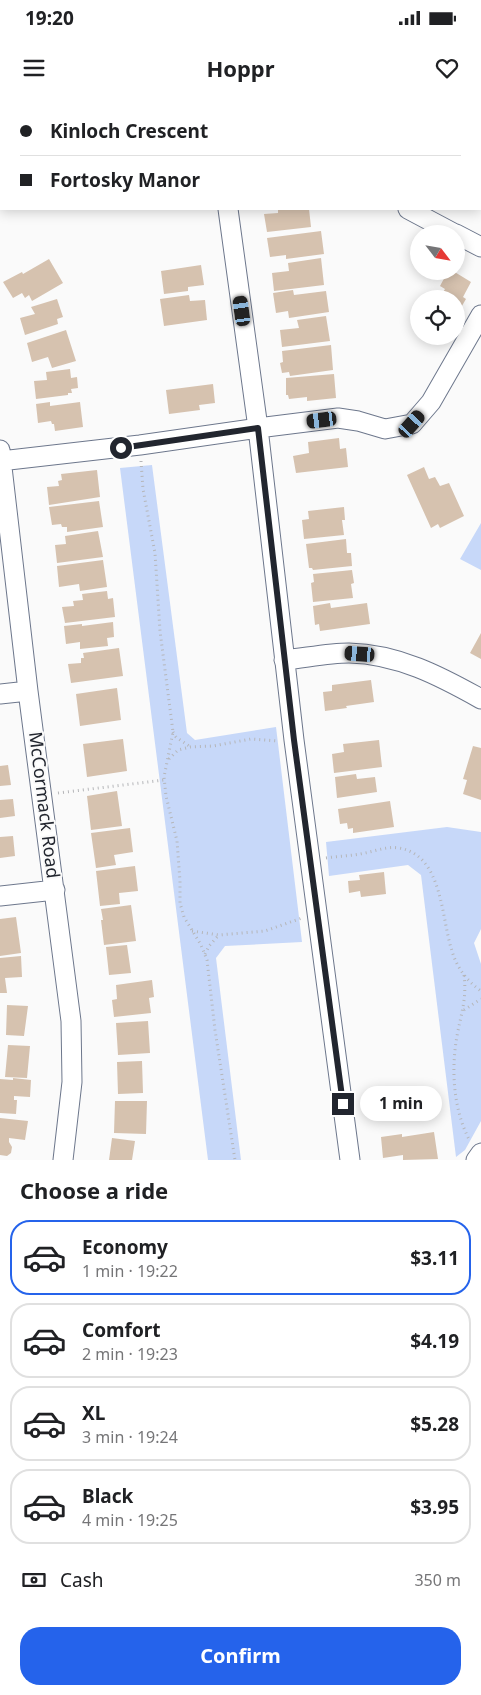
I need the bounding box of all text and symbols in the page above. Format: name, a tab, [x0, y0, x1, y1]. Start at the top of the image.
text: 19:20	[25, 5, 74, 31]
text: Hoppr	[206, 53, 275, 83]
icon: menu	[20, 54, 48, 82]
icon: heart	[433, 54, 461, 82]
text: Kinloch Crescent	[50, 118, 208, 144]
text: Fortosky Manor	[50, 167, 200, 193]
north arrow	[410, 225, 465, 280]
map controls	[410, 225, 465, 345]
button: locate	[410, 290, 465, 345]
car	[232, 295, 251, 327]
car	[396, 408, 427, 440]
car	[306, 411, 337, 429]
route start	[110, 437, 132, 459]
car	[344, 645, 375, 663]
street label: McCormack Road	[24, 730, 66, 880]
callout: 1 min	[360, 1086, 443, 1122]
text: 1 min	[379, 1092, 423, 1114]
route end	[332, 1093, 354, 1115]
text: Choose a ride	[20, 1175, 168, 1205]
text: Economy	[82, 1234, 168, 1260]
icon: car	[22, 1235, 67, 1280]
text: $3.11	[410, 1245, 459, 1271]
text: 1 min · 19:22	[82, 1260, 178, 1282]
text: Comfort	[82, 1317, 161, 1343]
icon: car	[22, 1318, 67, 1363]
text: $4.19	[410, 1328, 459, 1354]
text: 2 min · 19:23	[82, 1343, 178, 1365]
text: XL	[82, 1400, 105, 1426]
icon: car	[22, 1401, 67, 1446]
text: $5.28	[410, 1411, 459, 1437]
text: 3 min · 19:24	[82, 1426, 178, 1448]
text: Black	[82, 1483, 133, 1509]
icon: car	[22, 1484, 67, 1529]
text: $3.95	[410, 1494, 459, 1520]
text: 4 min · 19:25	[82, 1509, 178, 1531]
icon: cash	[20, 1566, 48, 1594]
text: Cash	[60, 1567, 104, 1593]
text: 350 m	[414, 1569, 461, 1591]
button: Confirm	[20, 1627, 461, 1685]

